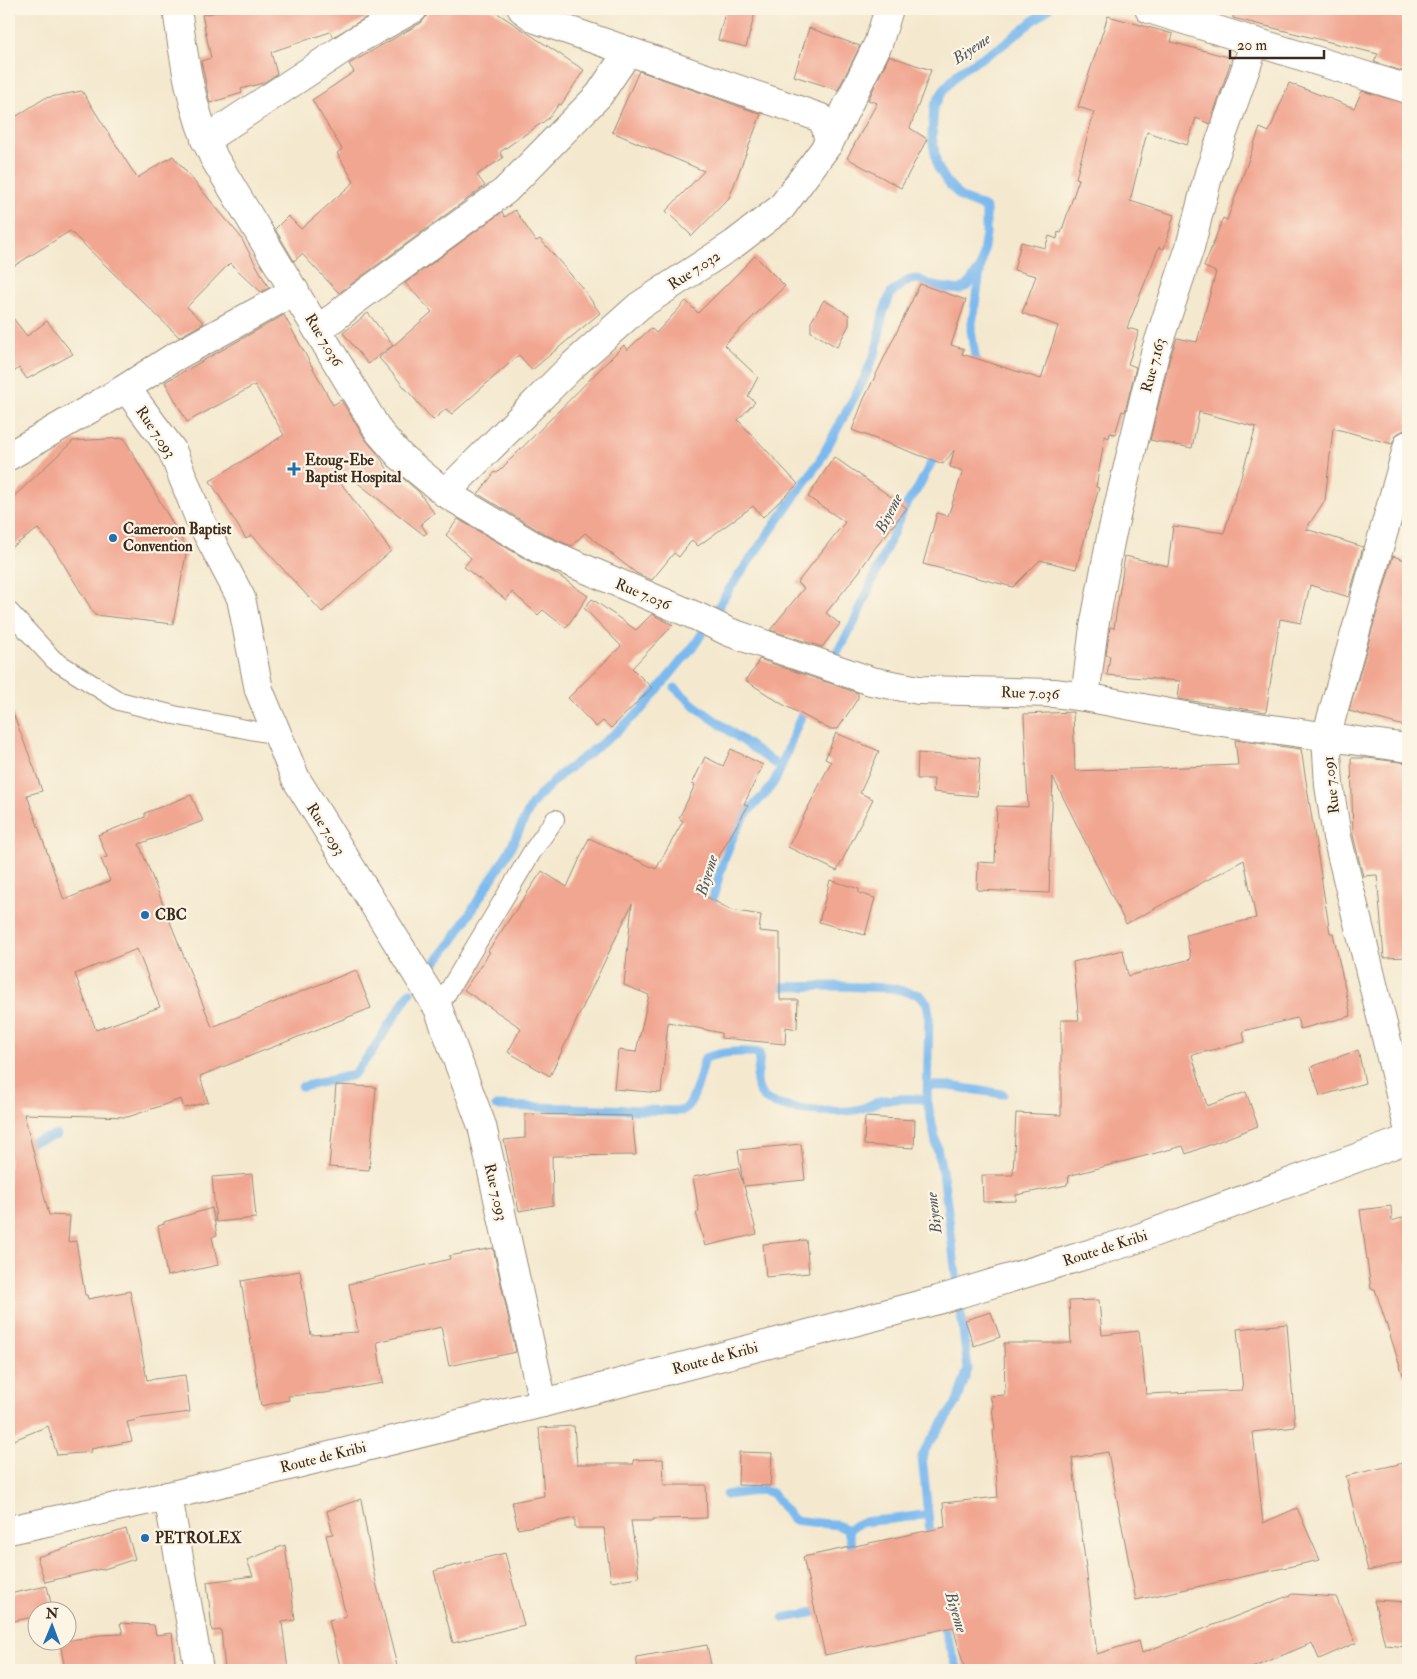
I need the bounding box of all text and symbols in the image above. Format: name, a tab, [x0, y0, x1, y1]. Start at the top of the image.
scale bar	[1230, 28, 1323, 60]
water label: Biyeme	[948, 29, 995, 69]
text: 20 m	[1237, 36, 1267, 55]
street label: Rue 7.032	[665, 246, 724, 294]
street label: Rue 7.036	[300, 310, 347, 371]
street label: Rue 7.163	[1137, 336, 1170, 395]
street label: Rue 7.093	[131, 403, 180, 462]
place label: Etoug-Ebe Baptist Hospital	[305, 451, 401, 488]
marker: Etoug-Ebe Baptist Hospital	[287, 462, 301, 476]
water label: Biyeme	[870, 490, 908, 537]
place label: Cameroon Baptist Convention	[123, 520, 231, 556]
marker: Cameroon Baptist Convention	[107, 532, 119, 544]
street label: Rue 7.036	[612, 574, 675, 615]
street label: Rue 7.036	[1001, 683, 1061, 704]
street label: Rue 7.091	[1319, 755, 1344, 815]
street label: Rue 7.093	[302, 799, 349, 859]
water label: Biyeme	[691, 852, 723, 899]
place label: CBC	[155, 906, 187, 925]
marker: CBC	[139, 909, 151, 921]
street label: Rue 7.093	[480, 1162, 511, 1223]
water label: Biyeme	[921, 1190, 947, 1236]
street label: Route de Kribi	[1060, 1226, 1150, 1271]
street label: Route de Kribi	[670, 1338, 760, 1379]
street label: Route de Kribi	[278, 1438, 368, 1477]
place label: PETROLEX	[155, 1529, 242, 1548]
marker: PETROLEX	[139, 1532, 151, 1544]
water label: Biyeme	[940, 1589, 972, 1636]
north arrow	[28, 1602, 78, 1652]
text: N	[45, 1605, 59, 1622]

